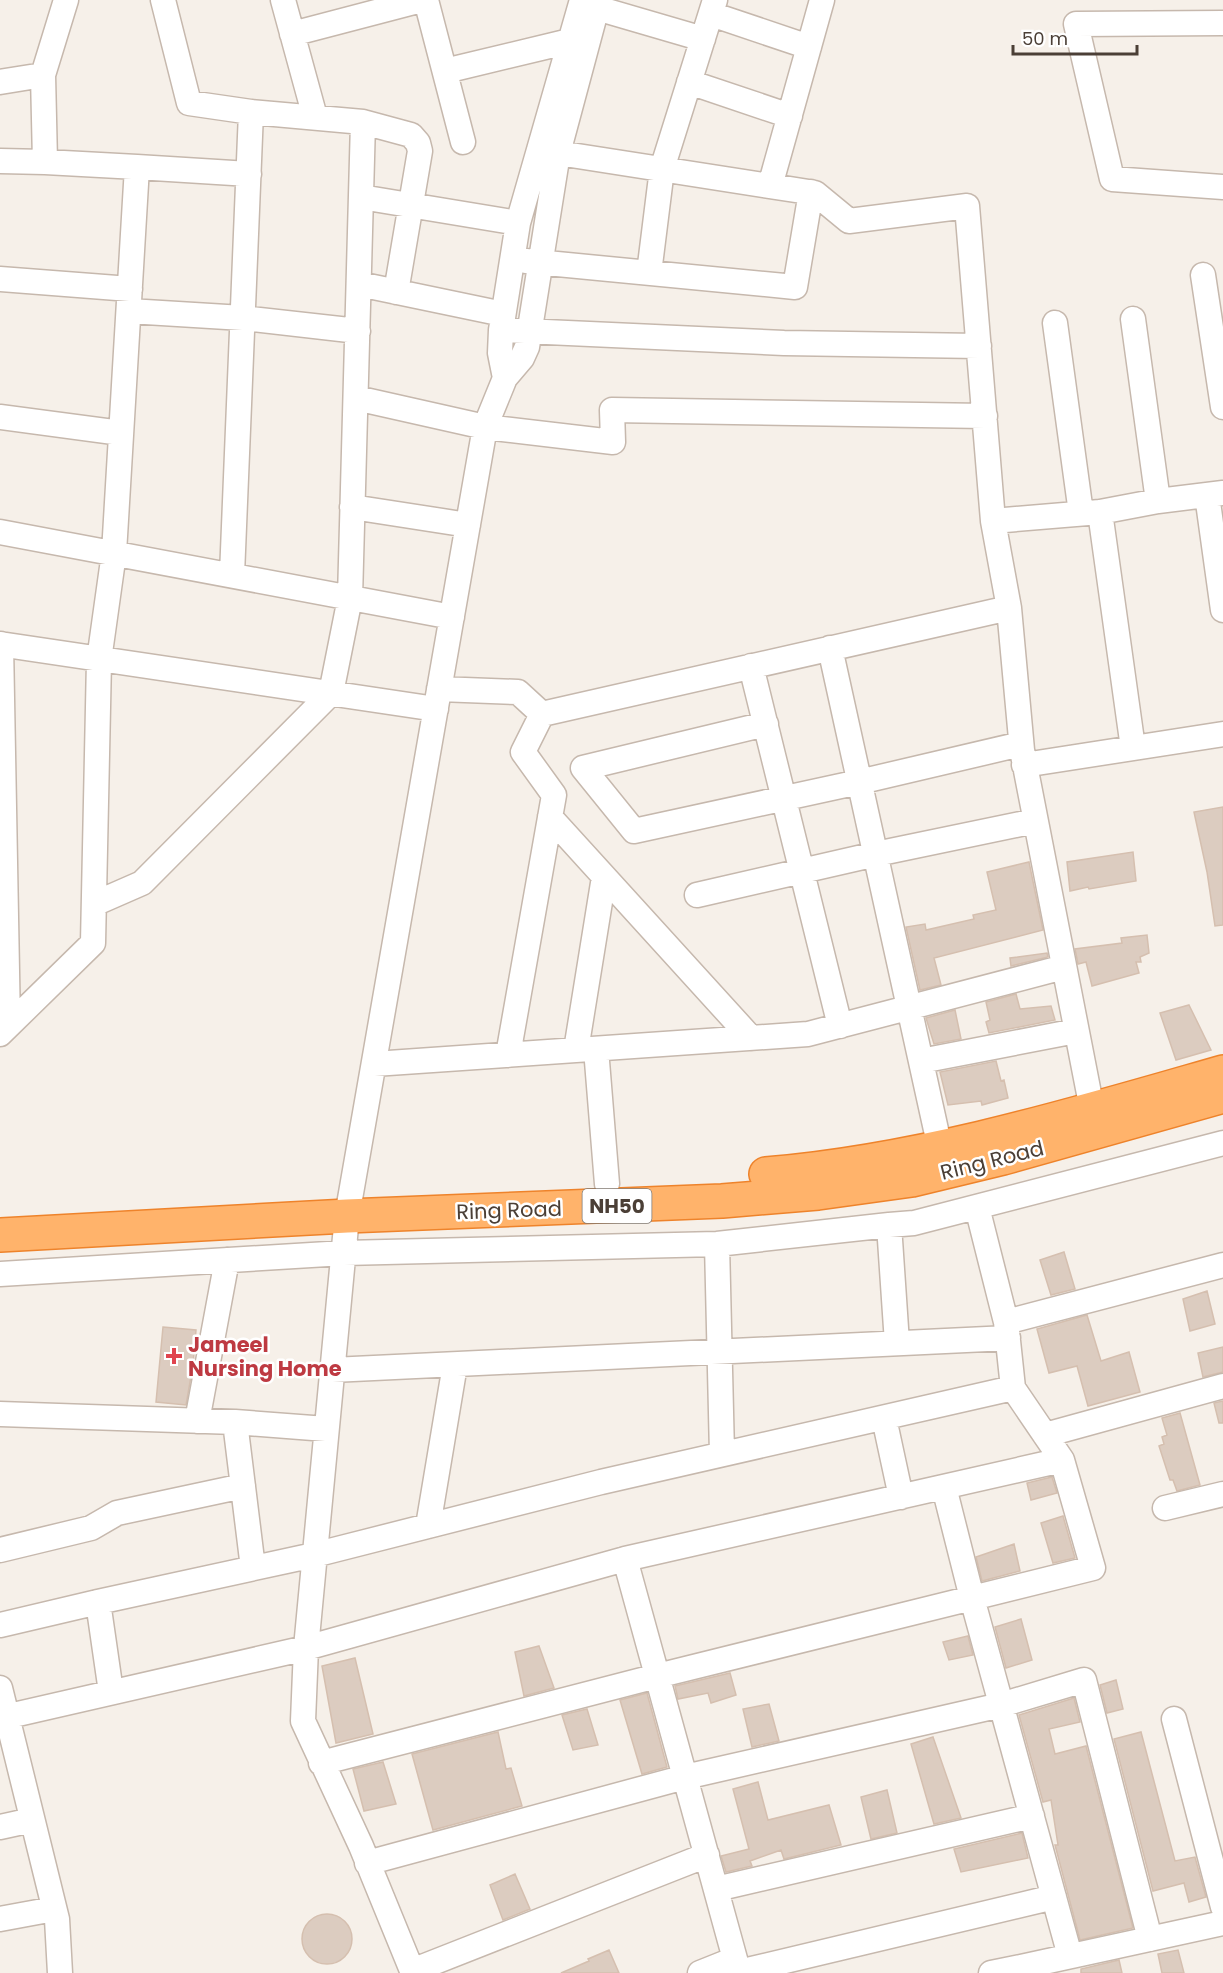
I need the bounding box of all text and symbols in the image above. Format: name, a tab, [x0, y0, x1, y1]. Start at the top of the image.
scale bar	[1013, 18, 1138, 56]
text: 50 m	[1022, 26, 1068, 51]
street label: Ring Road	[937, 1133, 1047, 1187]
road number: NH50	[582, 1189, 652, 1223]
street label: Ring Road	[456, 1194, 562, 1226]
place label: Jameel Nursing Home	[188, 1330, 342, 1383]
marker: Jameel Nursing Home	[165, 1347, 183, 1365]

